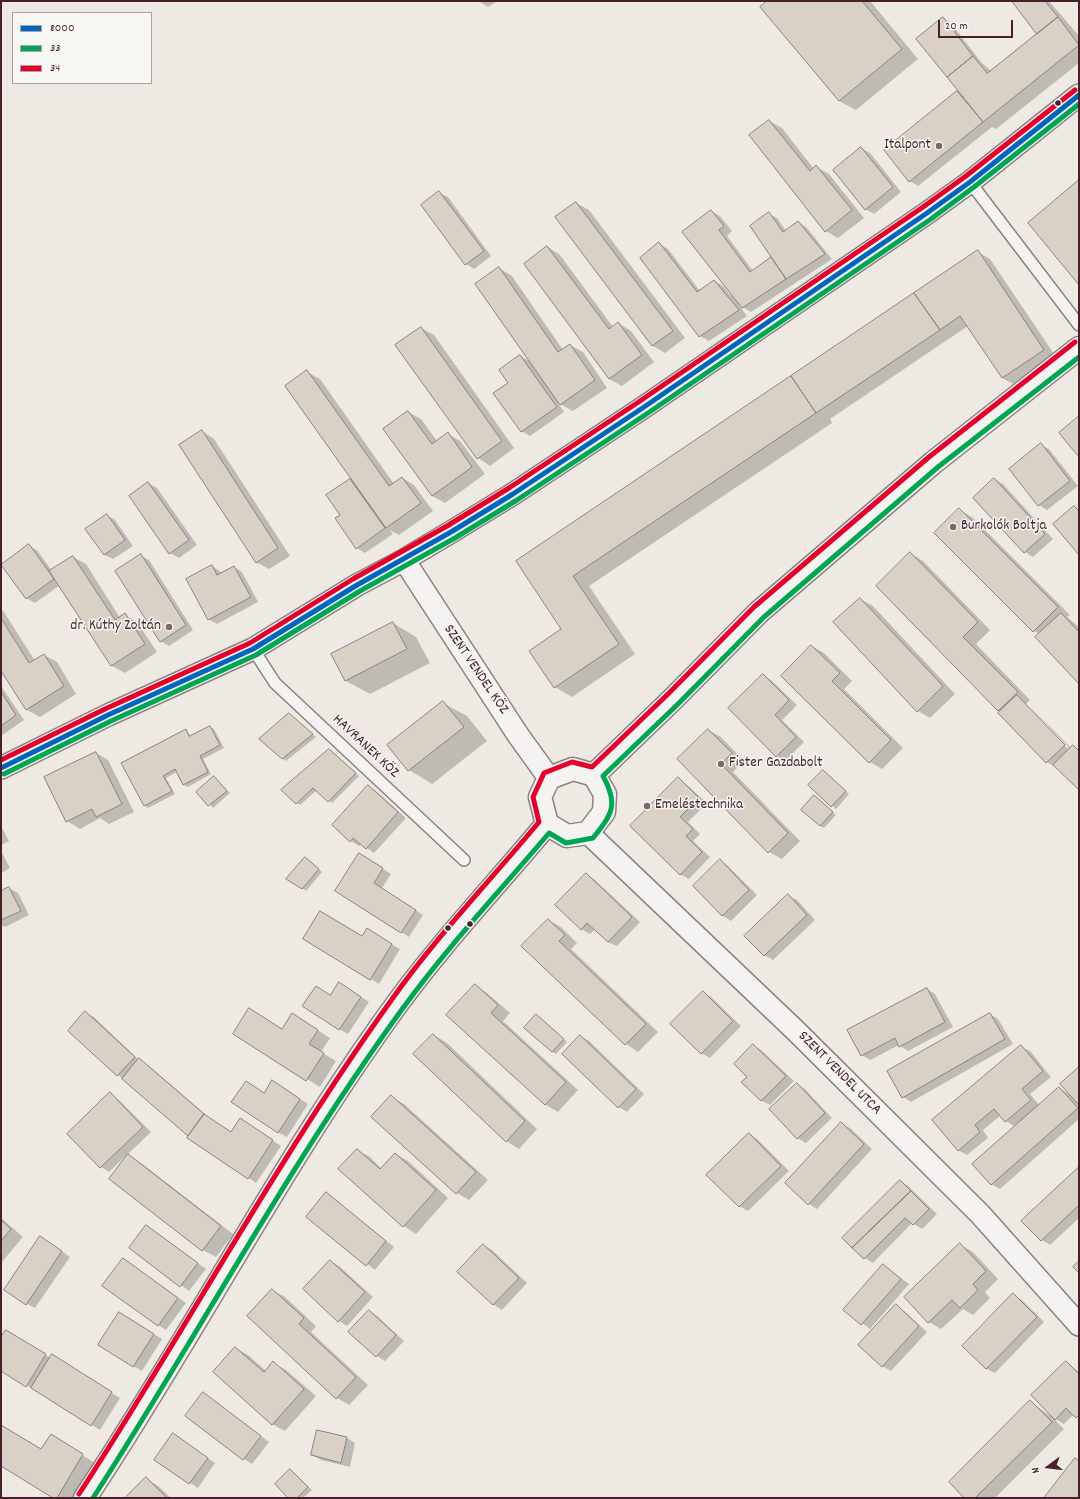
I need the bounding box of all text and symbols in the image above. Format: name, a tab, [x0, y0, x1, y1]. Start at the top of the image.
legend	[12, 12, 152, 84]
scale bar	[940, 12, 1015, 38]
text: 20 m	[945, 18, 968, 35]
text: 8000	[50, 20, 74, 37]
text: 33	[50, 40, 61, 57]
text: 34	[50, 60, 60, 77]
unlabelled marker	[1053, 98, 1063, 108]
place label: Italpont	[884, 137, 931, 155]
marker: Italpont	[934, 141, 944, 151]
place label: Burkolók Boltja	[961, 518, 1047, 536]
marker: Burkolók Boltja	[948, 522, 958, 532]
place label: dr. Kúthy Zoltán	[70, 618, 161, 636]
marker: dr. Kúthy Zoltán	[164, 622, 174, 632]
street label: SZENT VENDEL KÖZ	[438, 622, 512, 718]
street label: HAVRANEK KÖZ	[328, 711, 402, 783]
place label: Fister Gazdabolt	[729, 755, 823, 773]
marker: Fister Gazdabolt	[716, 759, 726, 769]
place label: Emeléstechnika	[655, 797, 743, 815]
marker: Emeléstechnika	[642, 801, 652, 811]
unlabelled marker	[465, 919, 475, 929]
unlabelled marker	[443, 923, 453, 933]
street label: SZENT VENDEL UTCA	[793, 1028, 885, 1120]
north arrow	[1028, 1447, 1068, 1487]
text: N	[1028, 1465, 1045, 1475]

